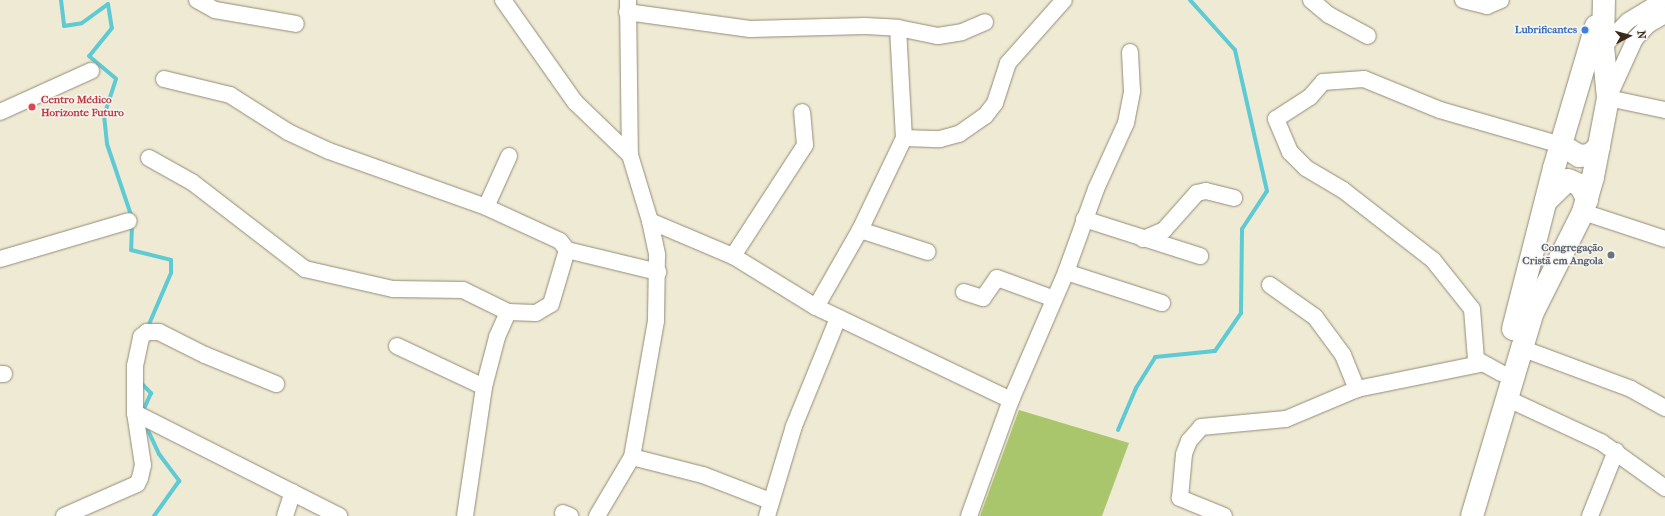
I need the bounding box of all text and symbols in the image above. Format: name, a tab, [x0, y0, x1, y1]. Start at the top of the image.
north arrow	[1609, 16, 1649, 56]
place label: Lubrificantes	[1515, 23, 1577, 37]
marker: Lubrificantes	[1580, 25, 1590, 35]
text: N	[1635, 30, 1648, 40]
place label: Centro Médico Horizonte Futuro	[41, 94, 124, 120]
marker: Centro Médico Horizonte Futuro	[26, 101, 38, 113]
place label: Congregação Cristã em Angola	[1522, 242, 1603, 268]
marker: Congregação Cristã em Angola	[1606, 250, 1616, 260]

